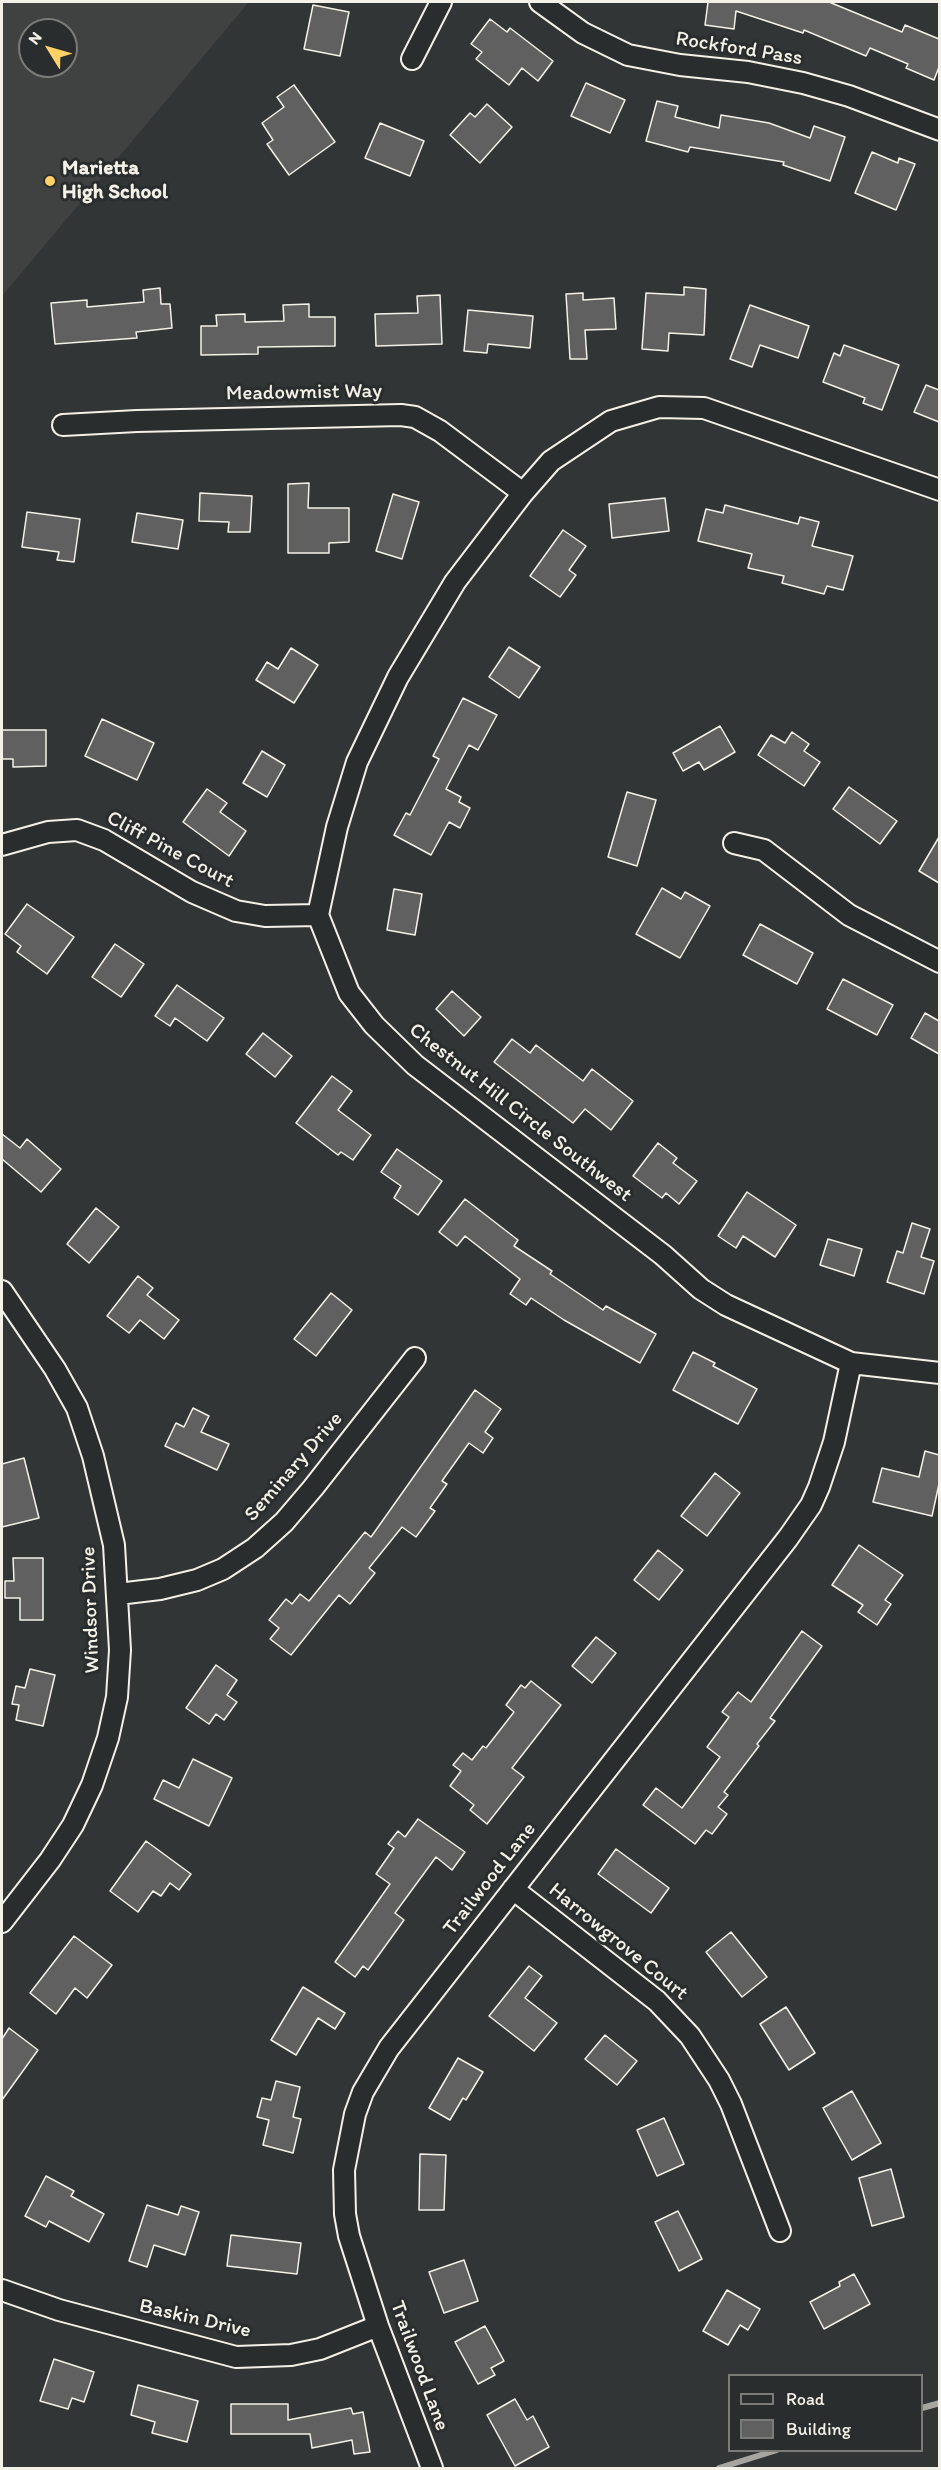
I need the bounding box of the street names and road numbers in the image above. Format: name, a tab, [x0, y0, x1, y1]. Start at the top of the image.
street label: Rockford Pass	[674, 27, 804, 71]
street label: Meadowmist Way	[226, 379, 382, 407]
street label: Cliff Pine Court	[102, 806, 238, 894]
street label: Chestnut Hill Circle Southwest	[403, 1018, 637, 1208]
street label: Seminary Drive	[239, 1407, 349, 1527]
street label: Windsor Drive	[76, 1546, 106, 1674]
street label: Trailwood Lane	[438, 1818, 542, 1940]
street label: Harrowgrove Court	[543, 1878, 693, 2006]
street label: Baskin Drive	[137, 2294, 253, 2344]
street label: Trailwood Lane	[384, 2298, 454, 2434]

